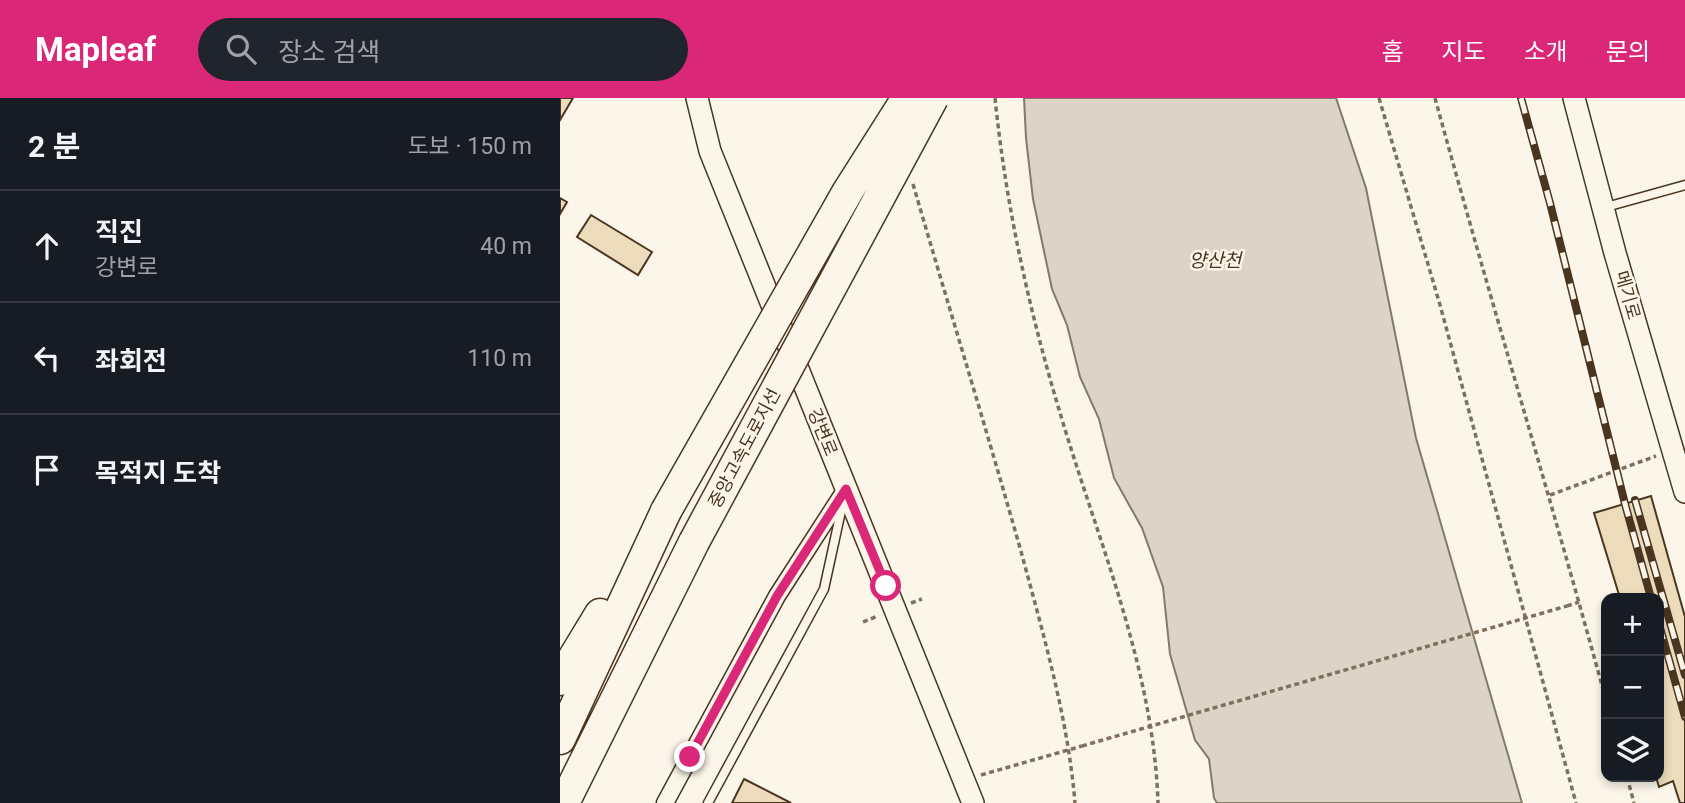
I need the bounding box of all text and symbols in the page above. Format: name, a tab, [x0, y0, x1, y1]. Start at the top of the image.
search box	[198, 18, 688, 81]
text: Mapleaf	[35, 30, 156, 69]
icon: search	[222, 30, 260, 68]
text: 장소 검색	[278, 37, 380, 67]
text: 홈	[1381, 38, 1403, 66]
text: 지도	[1441, 38, 1486, 66]
text: 소개	[1524, 38, 1568, 66]
text: 문의	[1606, 38, 1650, 66]
text: 2 분	[28, 129, 80, 164]
text: 도보 · 150 m	[408, 133, 532, 160]
text: 직진	[95, 217, 143, 247]
icon: ahead	[28, 227, 66, 265]
text: 40 m	[480, 233, 532, 260]
water label: 양산천	[1189, 249, 1243, 272]
text: 강변로	[95, 254, 158, 281]
street label: 메기로	[1611, 268, 1645, 322]
icon: left	[28, 339, 66, 377]
text: 110 m	[467, 345, 532, 372]
text: 좌회전	[95, 346, 167, 376]
street label: 중앙고속도로지선	[704, 385, 784, 511]
street label: 강변로	[804, 405, 842, 459]
icon: arrive	[28, 451, 66, 489]
text: 목적지 도착	[95, 458, 221, 488]
route start	[870, 570, 901, 601]
map controls	[1601, 593, 1664, 782]
button: +	[1601, 593, 1664, 656]
button: −	[1601, 656, 1664, 719]
button: layers	[1601, 719, 1664, 782]
route end	[674, 741, 705, 772]

